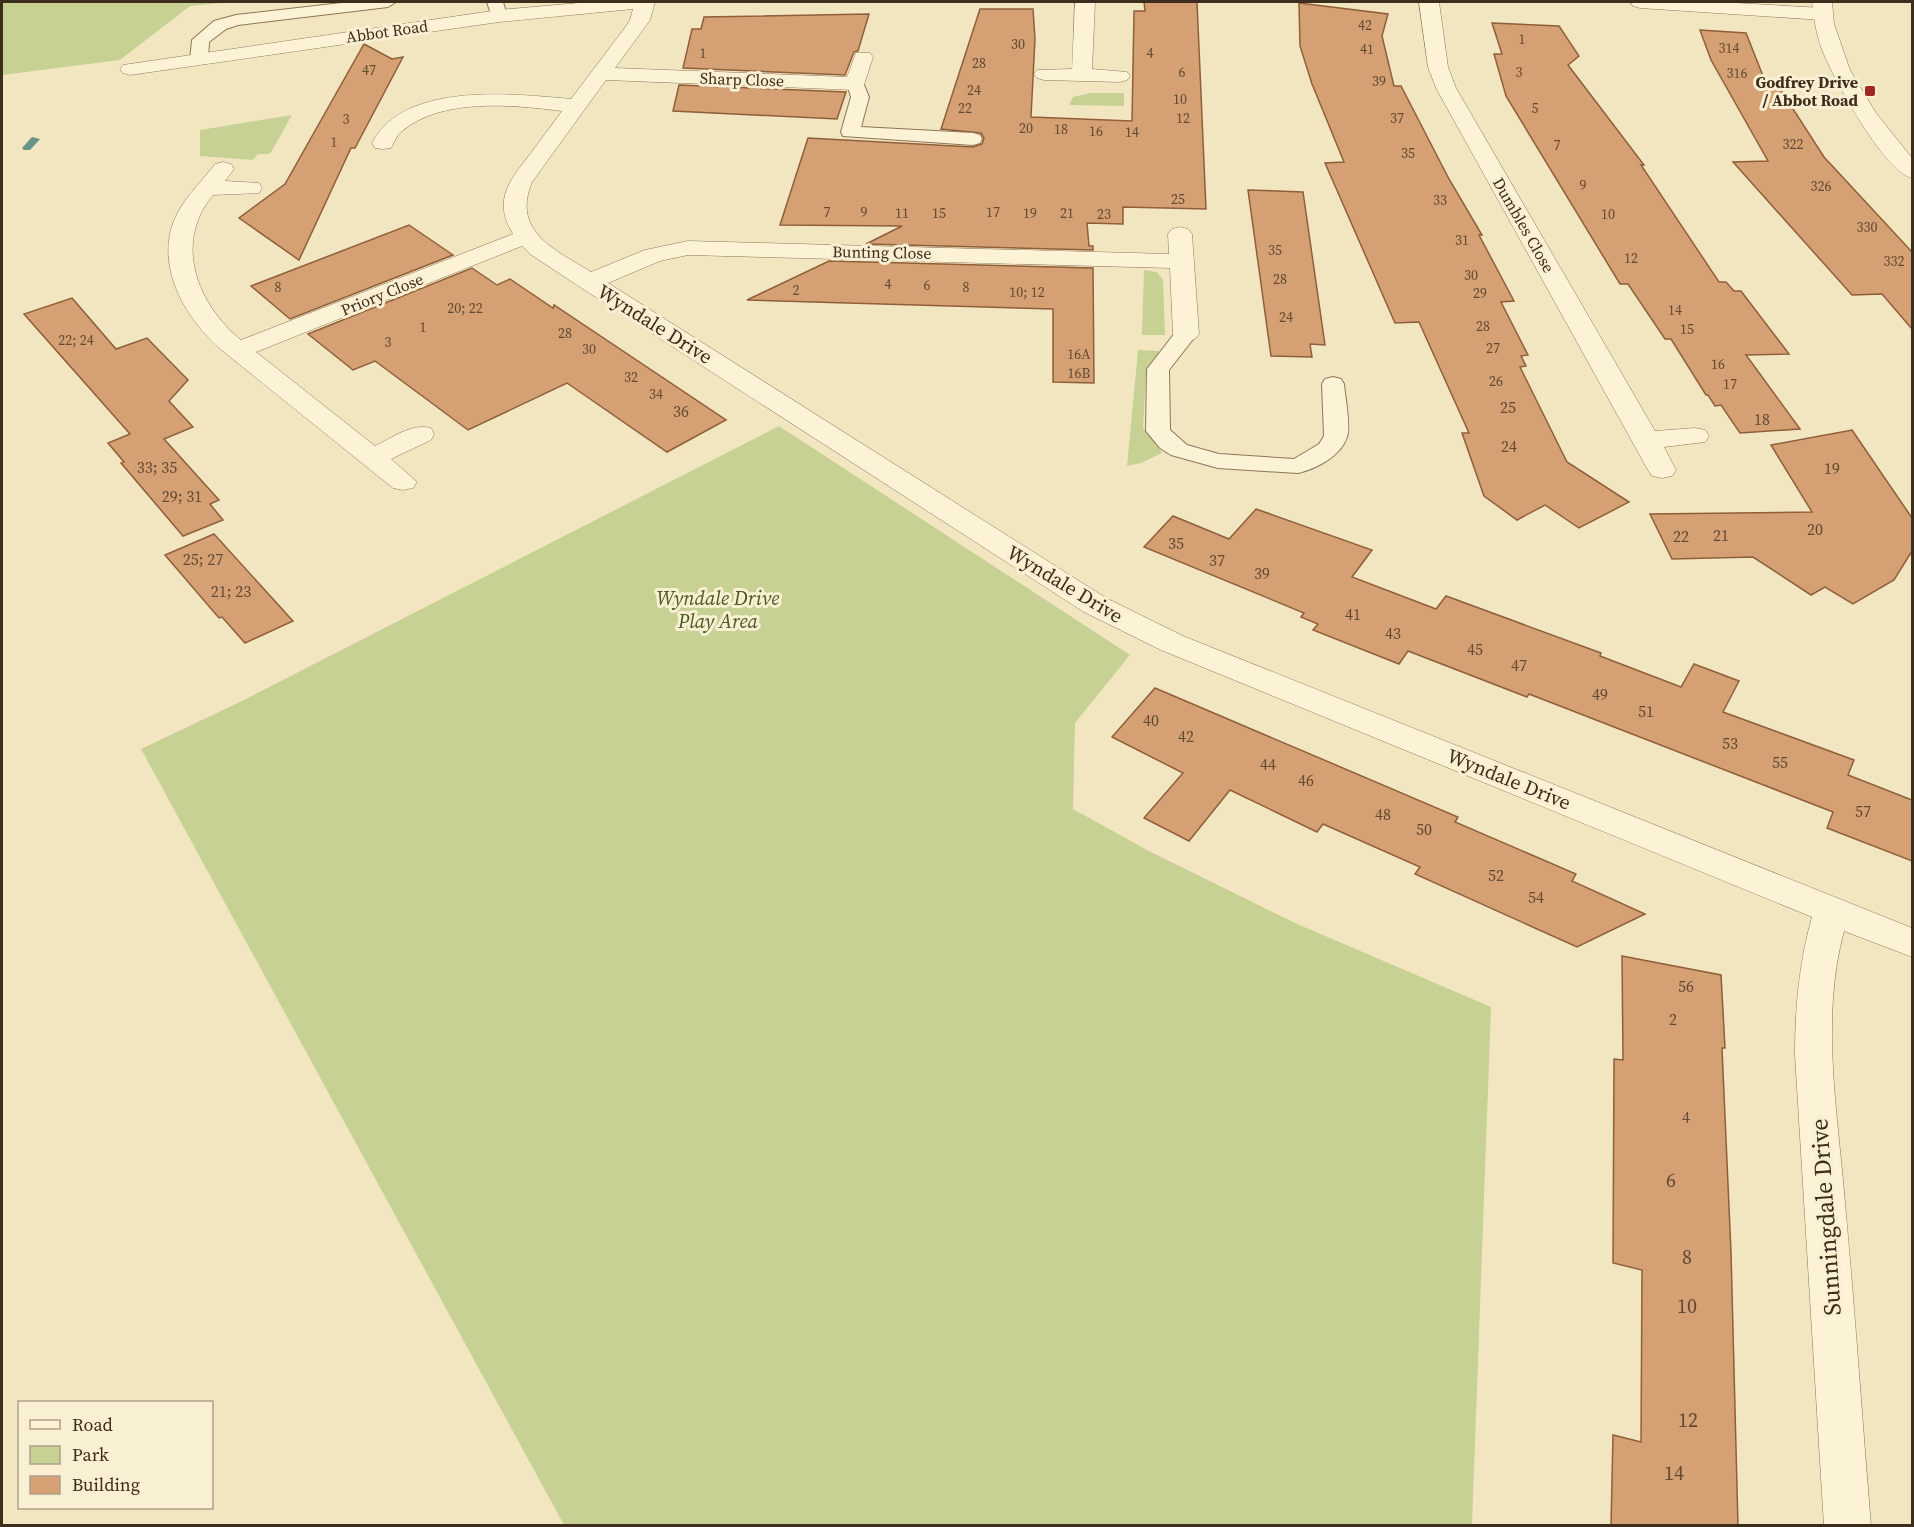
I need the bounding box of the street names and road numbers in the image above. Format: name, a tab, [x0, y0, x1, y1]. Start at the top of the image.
street label: Abbot Road	[344, 14, 430, 48]
street label: Sharp Close	[699, 67, 785, 91]
street label: Dumbles Close	[1488, 173, 1560, 277]
street label: Bunting Close	[832, 240, 932, 264]
street label: Priory Close	[337, 267, 427, 321]
street label: Wyndale Drive	[592, 277, 718, 371]
street label: Wyndale Drive	[1002, 538, 1128, 630]
street label: Wyndale Drive	[1443, 741, 1575, 817]
street label: Sunningdale Drive	[1802, 1117, 1849, 1317]

